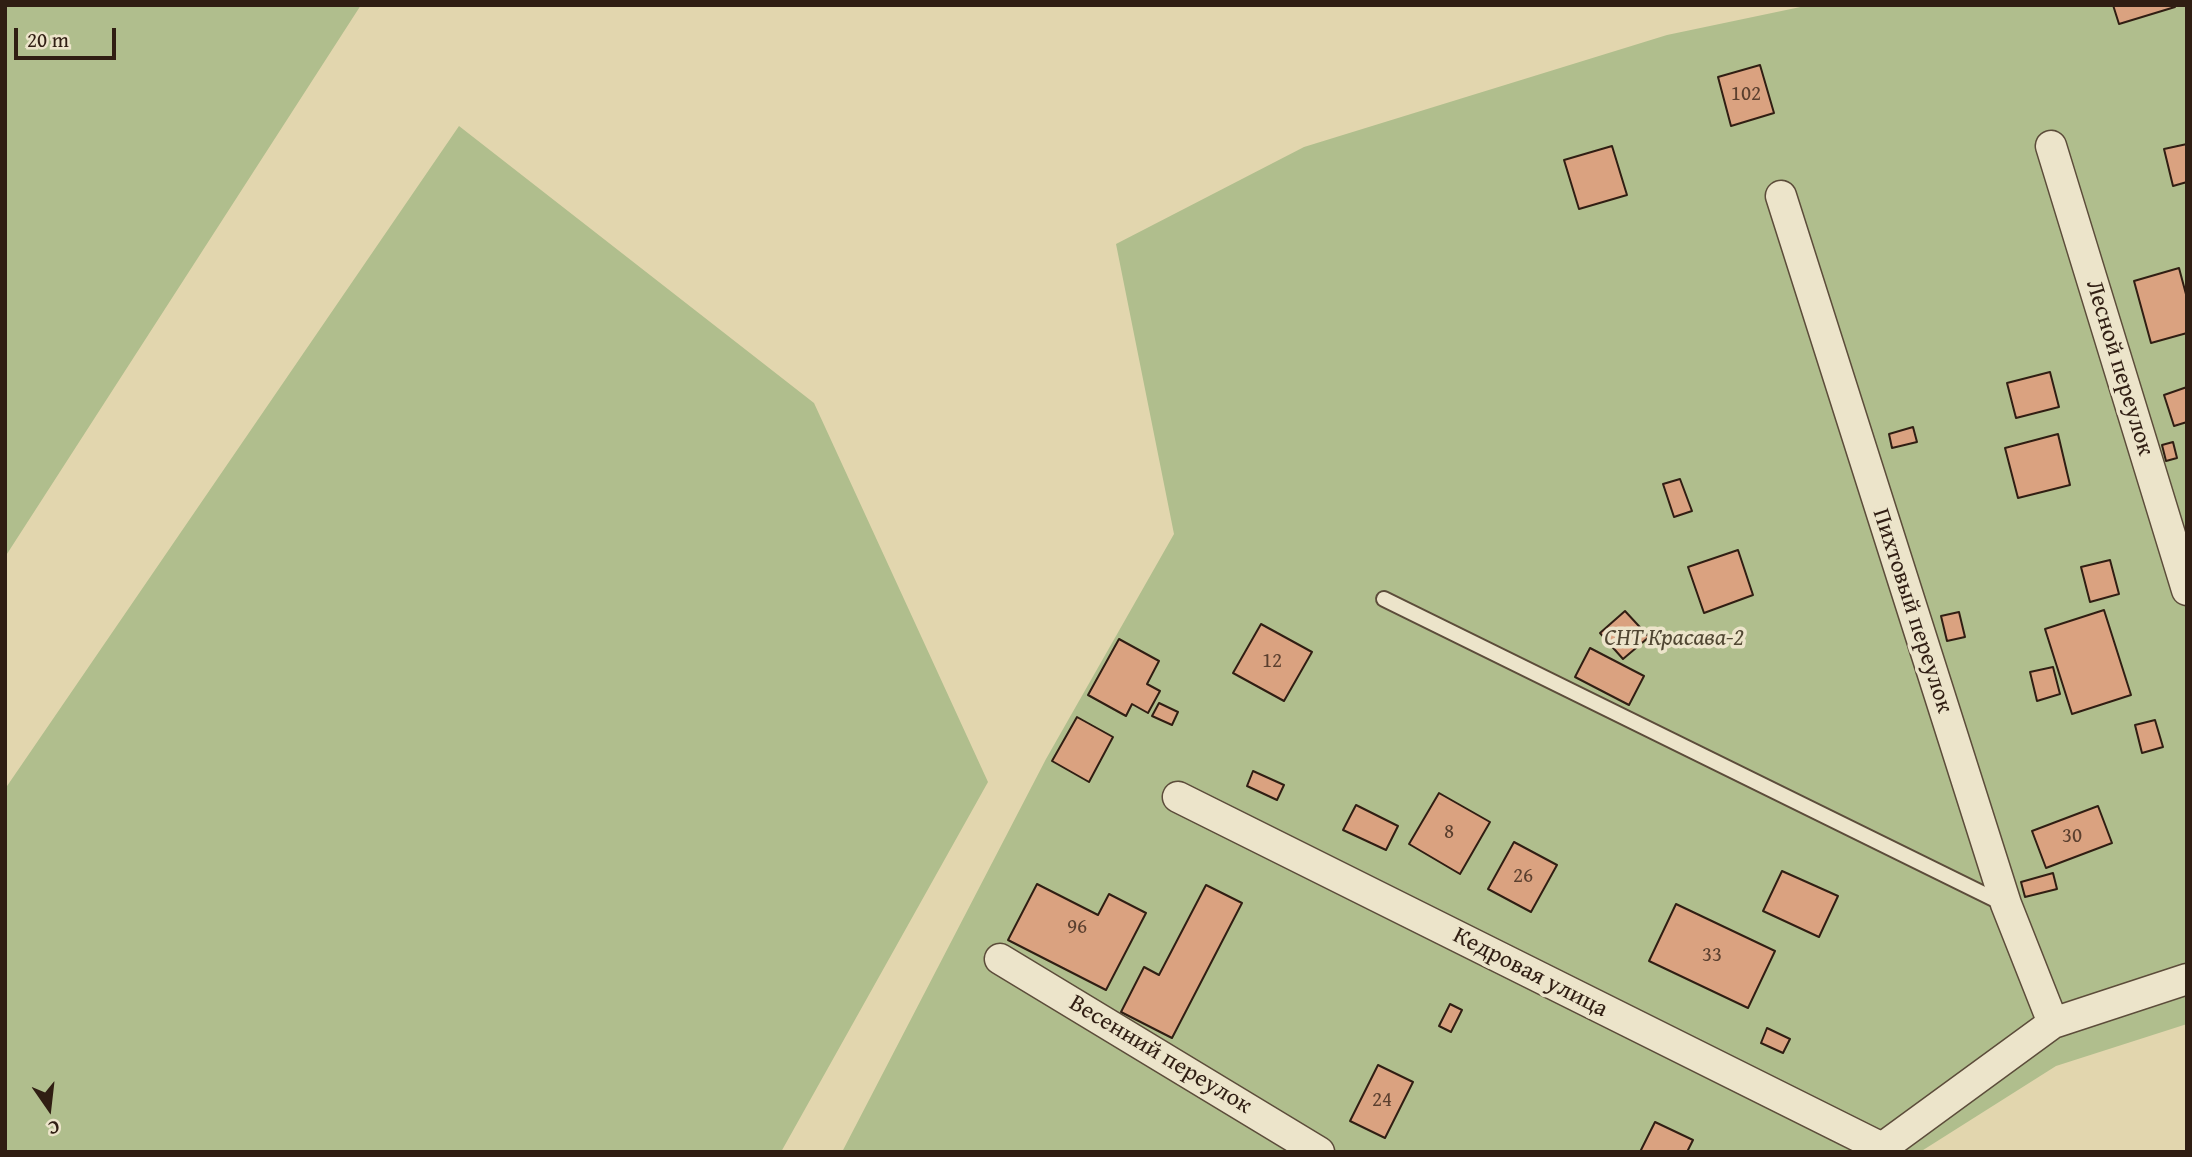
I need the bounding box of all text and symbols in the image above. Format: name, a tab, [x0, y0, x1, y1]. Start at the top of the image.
scale bar	[18, 14, 119, 58]
text: 20 m	[27, 24, 69, 55]
house number: 102	[1731, 82, 1761, 108]
street label: Лесной переулок	[2079, 277, 2159, 459]
street label: Пихтовый переулок	[1865, 505, 1959, 717]
park label: СНТ Красава-2	[1604, 625, 1744, 653]
house number: 12	[1262, 649, 1282, 675]
house number: 8	[1444, 820, 1454, 846]
house number: 30	[2062, 824, 2082, 850]
house number: 26	[1513, 864, 1533, 890]
house number: 96	[1067, 915, 1087, 941]
street label: Кедровая улица	[1448, 922, 1612, 1024]
house number: 33	[1702, 943, 1722, 969]
street label: Весенний переулок	[1064, 989, 1256, 1121]
north arrow	[14, 1073, 84, 1143]
house number: 24	[1372, 1088, 1392, 1114]
text: С	[45, 1113, 63, 1143]

